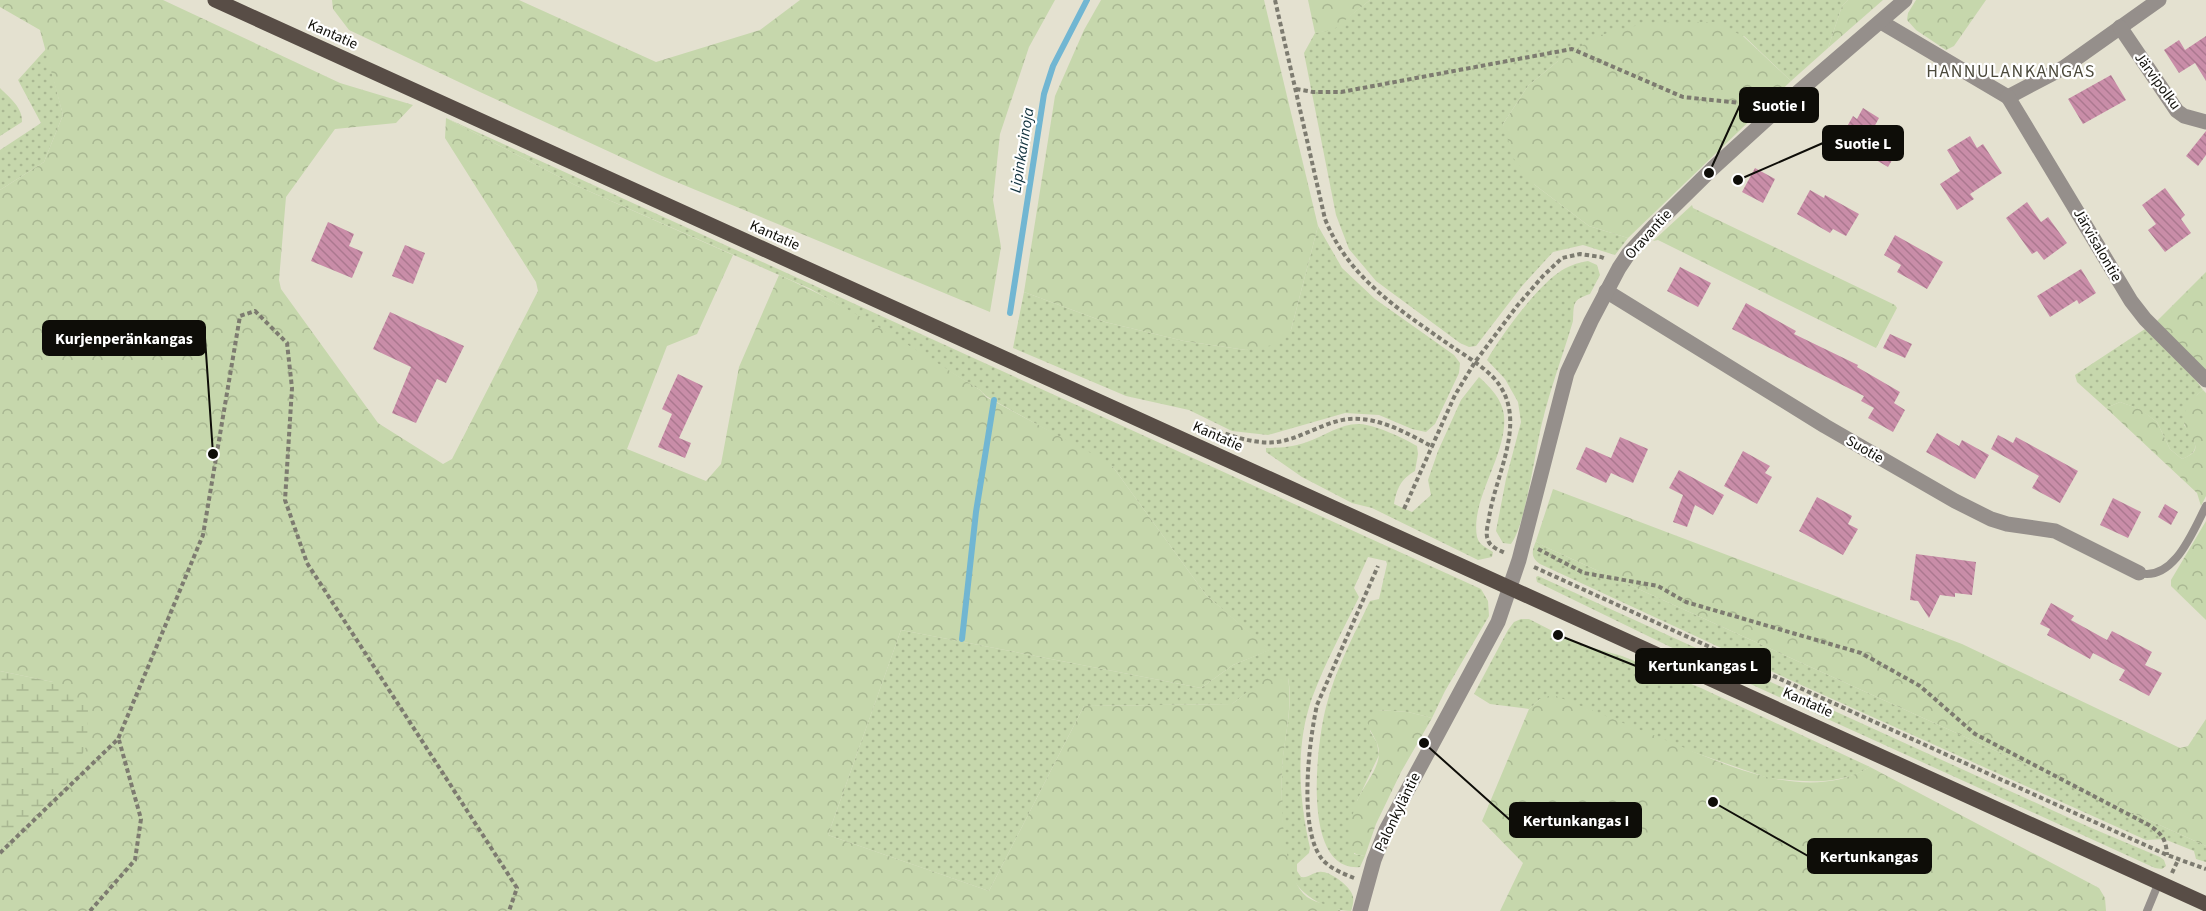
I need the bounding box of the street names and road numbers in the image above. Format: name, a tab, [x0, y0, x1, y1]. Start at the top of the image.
street label: Kantatie	[304, 14, 361, 55]
street label: Järvipolku	[2130, 48, 2186, 114]
street label: Oravantie	[1620, 205, 1677, 264]
street label: Järvisalontie	[2068, 205, 2127, 286]
street label: Kantatie	[746, 215, 803, 256]
street label: Kantatie	[1189, 416, 1246, 457]
street label: Suotie	[1842, 430, 1887, 469]
street label: Kantatie	[1779, 682, 1836, 723]
street label: Palonkyläntie	[1369, 769, 1426, 855]

